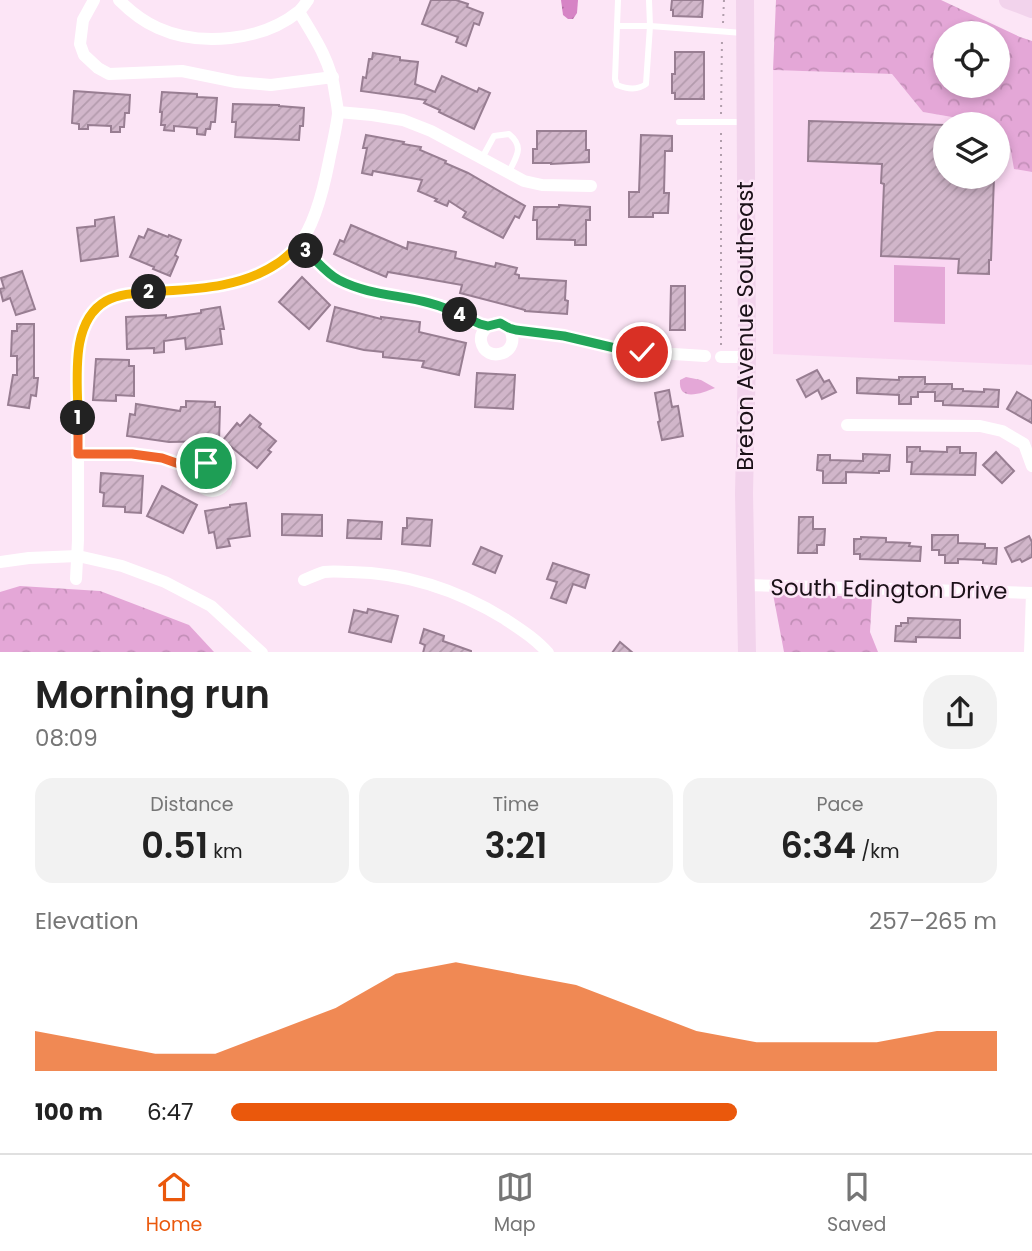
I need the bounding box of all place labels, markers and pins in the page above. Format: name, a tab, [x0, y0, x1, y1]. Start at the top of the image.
pin: 3	[288, 233, 324, 268]
pin: 2	[132, 274, 166, 310]
pin: 4	[442, 298, 477, 332]
pin	[612, 322, 672, 382]
pin: 1	[60, 400, 96, 436]
pin	[176, 433, 236, 493]

